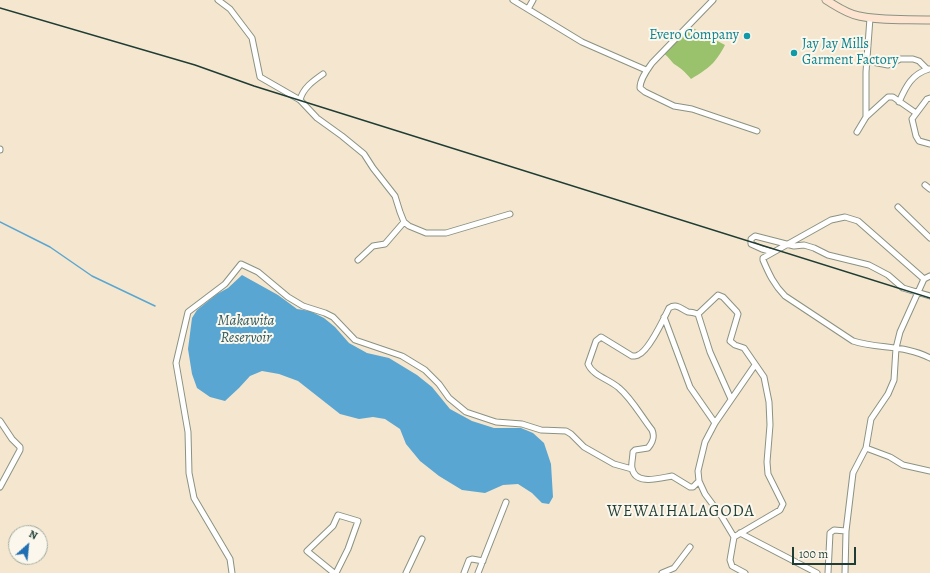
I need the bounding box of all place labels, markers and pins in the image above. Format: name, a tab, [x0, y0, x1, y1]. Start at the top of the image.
place label: Evero Company	[649, 28, 739, 44]
marker: Evero Company	[742, 31, 752, 41]
place label: Jay Jay Mills Garment Factory	[802, 37, 899, 70]
marker: Jay Jay Mills Garment Factory	[789, 48, 799, 58]

